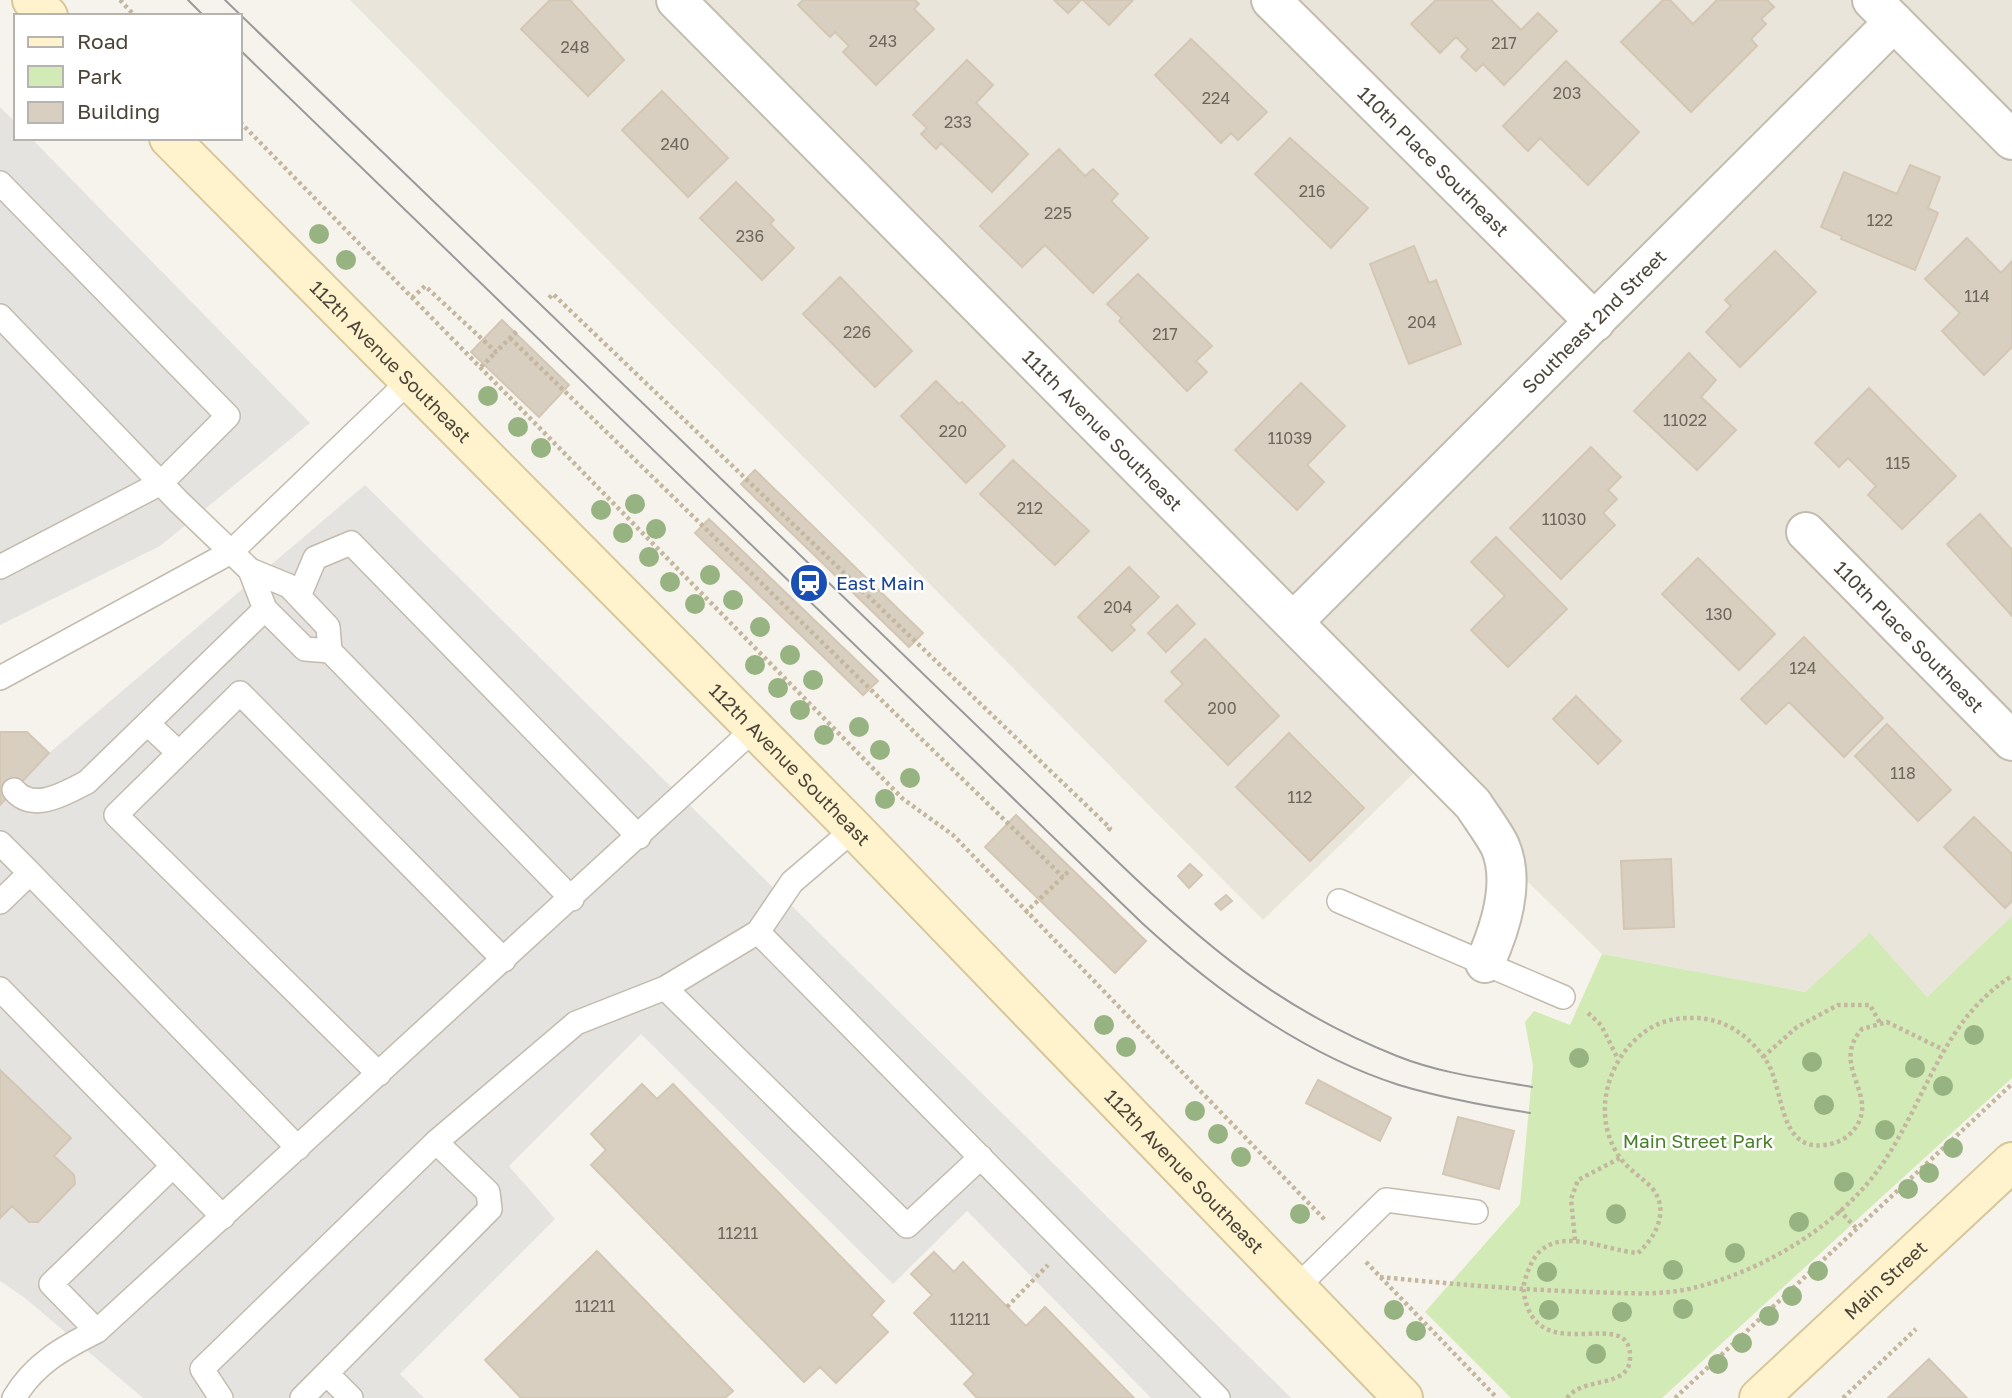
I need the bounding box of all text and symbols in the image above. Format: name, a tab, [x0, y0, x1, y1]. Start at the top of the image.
legend	[14, 14, 242, 140]
text: Road	[77, 28, 128, 54]
house number: 243	[869, 31, 897, 51]
house number: 217	[1491, 33, 1517, 53]
house number: 248	[561, 37, 589, 57]
text: Park	[77, 63, 123, 89]
street label: 110th Place Southeast	[1353, 81, 1514, 241]
house number: 203	[1553, 83, 1581, 103]
house number: 224	[1202, 88, 1230, 108]
text: Building	[77, 98, 160, 124]
house number: 233	[944, 112, 972, 132]
house number: 240	[661, 134, 689, 154]
house number: 216	[1299, 181, 1325, 201]
house number: 225	[1044, 203, 1072, 223]
house number: 122	[1867, 210, 1893, 230]
house number: 236	[736, 226, 764, 246]
street label: Southeast 2nd Street	[1517, 244, 1671, 398]
street label: 112th Avenue Southeast	[306, 275, 476, 447]
house number: 114	[1964, 286, 1990, 306]
house number: 204	[1408, 312, 1436, 332]
house number: 226	[843, 322, 871, 342]
house number: 217	[1152, 324, 1178, 344]
street label: 111th Avenue Southeast	[1018, 345, 1188, 515]
house number: 11022	[1663, 410, 1707, 430]
house number: 220	[939, 421, 967, 441]
house number: 11039	[1268, 428, 1312, 448]
house number: 115	[1886, 453, 1910, 473]
house number: 212	[1017, 498, 1043, 518]
house number: 11030	[1542, 509, 1586, 529]
street label: 110th Place Southeast	[1830, 556, 1989, 717]
station icon: East Main	[788, 562, 830, 604]
place label: East Main	[836, 571, 924, 594]
house number: 204	[1104, 597, 1132, 617]
house number: 130	[1705, 604, 1733, 624]
house number: 124	[1790, 658, 1816, 678]
street label: 112th Avenue Southeast	[705, 678, 876, 850]
house number: 200	[1207, 698, 1237, 718]
house number: 118	[1890, 763, 1916, 783]
house number: 112	[1288, 787, 1312, 807]
street label: 112th Avenue Southeast	[1100, 1084, 1269, 1258]
park label: Main Street Park	[1623, 1129, 1774, 1152]
house number: 11211	[718, 1223, 758, 1243]
street label: Main Street	[1839, 1235, 1931, 1324]
house number: 11211	[575, 1296, 615, 1316]
house number: 11211	[950, 1309, 990, 1329]

